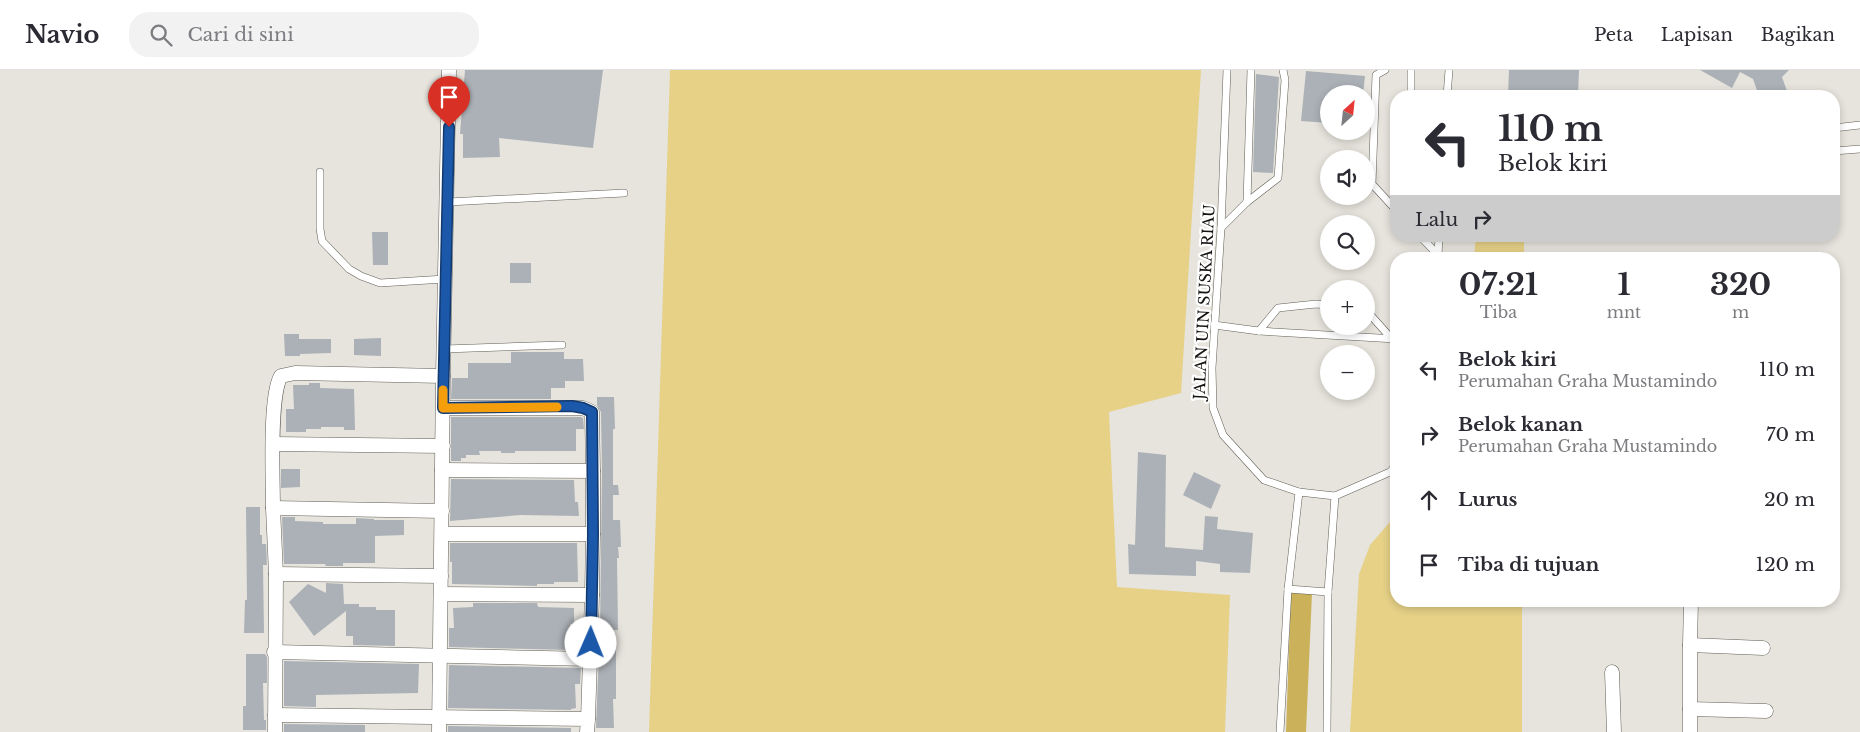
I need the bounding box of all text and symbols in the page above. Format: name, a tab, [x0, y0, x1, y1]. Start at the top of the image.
search box	[129, 12, 479, 57]
text: Navio	[25, 20, 99, 49]
icon: search	[147, 21, 175, 49]
text: Cari di sini	[187, 23, 294, 46]
text: Peta	[1594, 24, 1633, 46]
text: Lapisan	[1661, 24, 1733, 46]
text: Bagikan	[1761, 24, 1835, 46]
pin	[428, 76, 470, 127]
icon: arrive	[435, 83, 463, 111]
north arrow	[1320, 85, 1375, 140]
map controls	[1320, 85, 1375, 400]
text: 110 m	[1498, 107, 1603, 150]
icon: left	[1415, 110, 1480, 175]
button: sound	[1320, 150, 1375, 205]
text: Belok kiri	[1498, 150, 1608, 177]
street label: JALAN UIN SUSKA RIAU	[1189, 204, 1219, 402]
icon: right	[1468, 205, 1496, 233]
text: Lalu	[1415, 208, 1458, 231]
button: search	[1320, 215, 1375, 270]
text: 07:21	[1459, 266, 1538, 303]
text: 1	[1617, 266, 1631, 303]
text: 320	[1710, 266, 1771, 303]
button: +	[1320, 280, 1375, 335]
text: Tiba	[1480, 302, 1517, 322]
text: mnt	[1607, 302, 1641, 322]
text: m	[1732, 302, 1749, 322]
button: −	[1320, 345, 1375, 400]
text: Belok kiri	[1458, 348, 1557, 371]
icon: left	[1415, 356, 1443, 384]
text: 110 m	[1759, 358, 1815, 381]
text: Perumahan Graha Mustamindo	[1458, 371, 1717, 391]
text: Belok kanan	[1458, 413, 1583, 436]
icon: right	[1415, 421, 1443, 449]
text: 70 m	[1766, 423, 1815, 446]
text: Perumahan Graha Mustamindo	[1458, 436, 1717, 456]
icon: ahead	[1415, 486, 1443, 514]
text: Lurus	[1458, 488, 1517, 511]
text: 20 m	[1764, 488, 1815, 511]
icon: arrive	[1415, 551, 1443, 579]
text: Tiba di tujuan	[1458, 553, 1599, 576]
text: 120 m	[1755, 553, 1815, 576]
position arrow	[564, 616, 616, 668]

